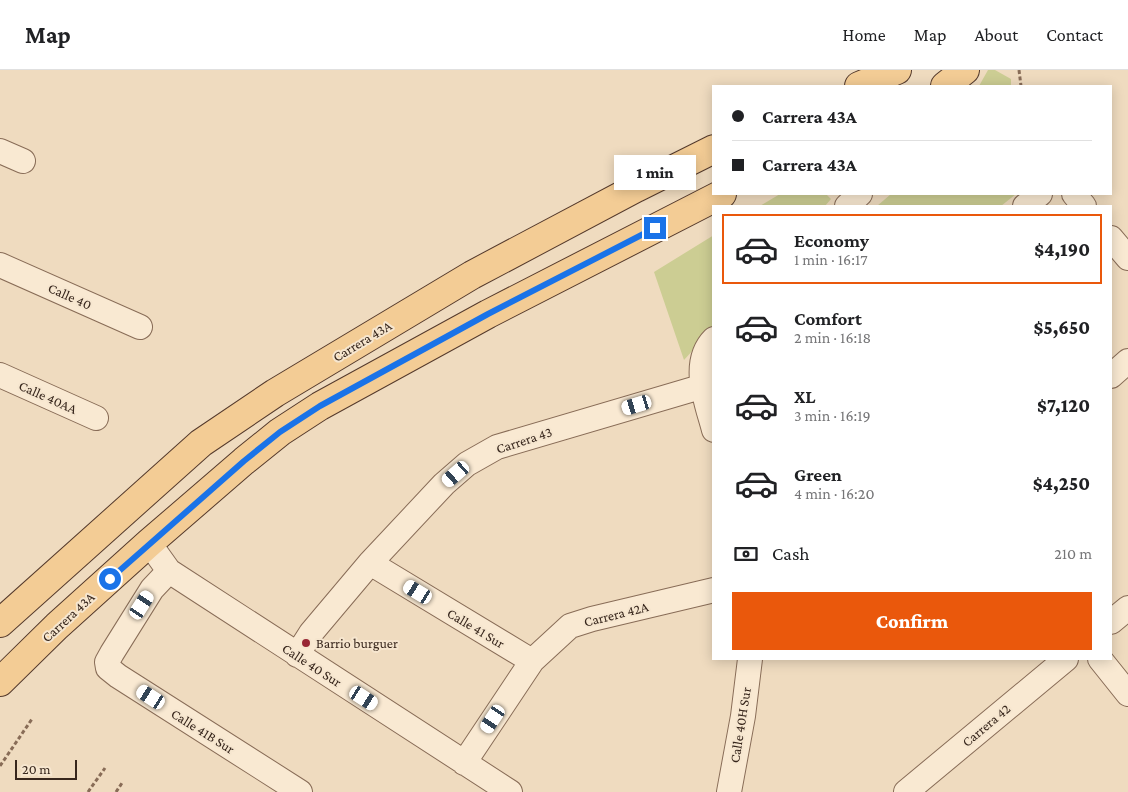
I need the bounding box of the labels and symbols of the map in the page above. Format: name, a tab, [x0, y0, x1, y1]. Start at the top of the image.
callout: 1 min	[614, 156, 696, 190]
route end	[644, 217, 666, 239]
street label: Calle 40	[46, 279, 94, 313]
street label: Carrera 43A	[330, 317, 394, 365]
street label: Calle 40AA	[17, 377, 79, 417]
car	[620, 393, 653, 417]
street label: Carrera 43	[494, 423, 554, 457]
car	[439, 458, 472, 490]
route start	[99, 568, 121, 590]
car	[401, 578, 434, 606]
car	[127, 588, 156, 622]
street label: Carrera 43A	[38, 589, 98, 645]
street label: Carrera 42A	[582, 598, 650, 630]
street label: Calle 41 Sur	[444, 605, 508, 651]
place label: Barrio burguer	[316, 635, 398, 651]
marker: Barrio burguer	[300, 637, 312, 649]
street label: Calle 40 Sur	[279, 640, 345, 690]
car	[134, 683, 167, 711]
car	[347, 684, 380, 712]
street label: Calle 40H Sur	[726, 686, 754, 764]
street label: Carrera 42	[959, 700, 1014, 750]
car	[478, 702, 507, 736]
street label: Calle 41B Sur	[168, 705, 238, 757]
scale bar	[15, 757, 78, 780]

